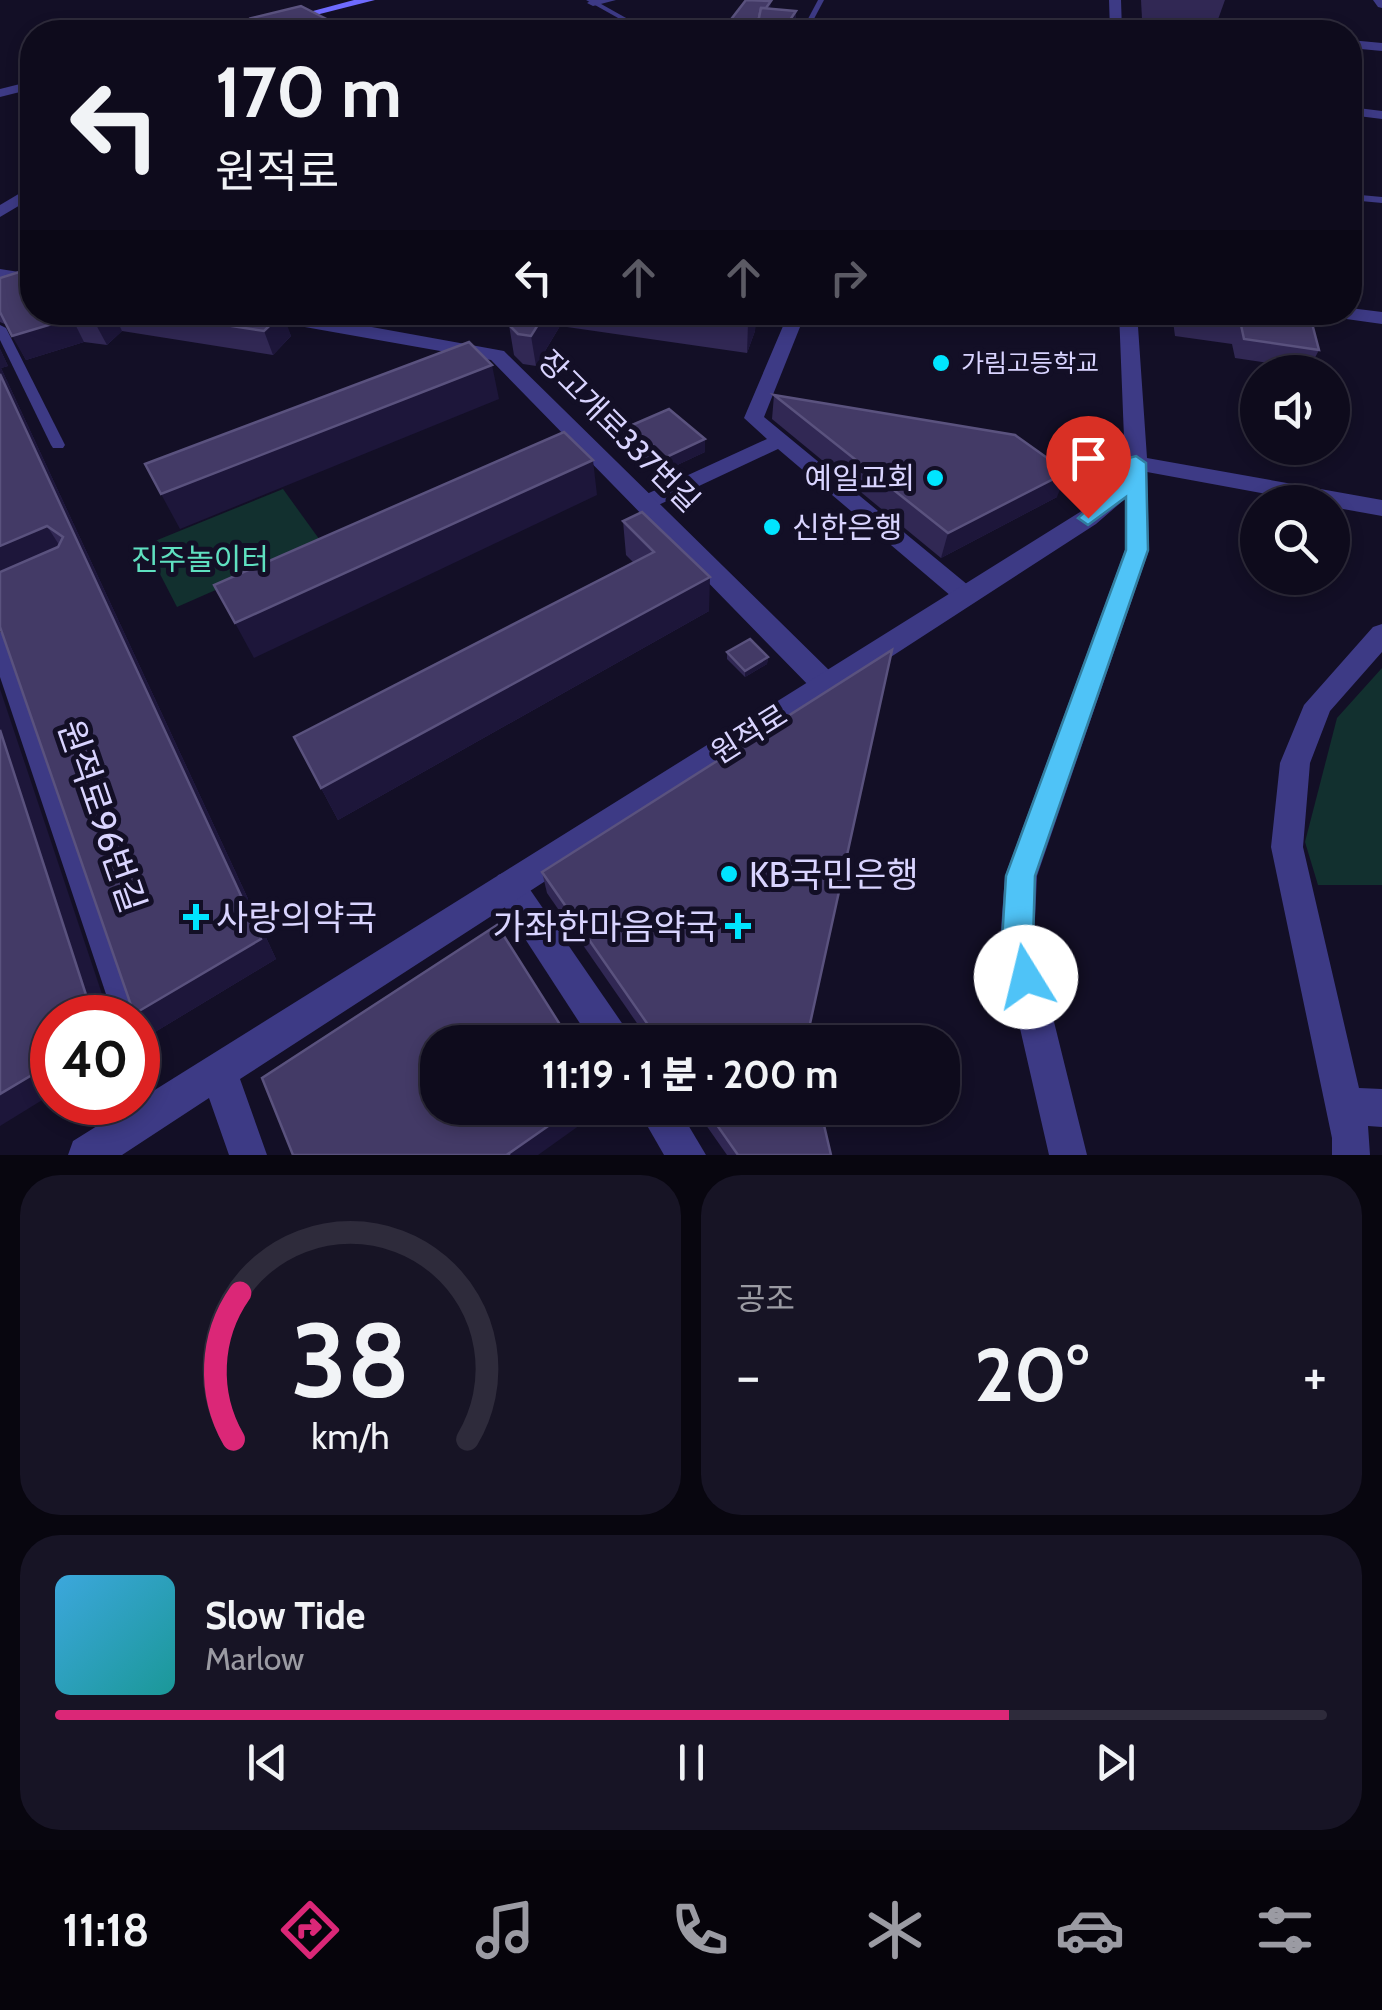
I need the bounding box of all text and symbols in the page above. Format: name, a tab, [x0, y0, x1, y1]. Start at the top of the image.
text: 170 m	[215, 49, 402, 135]
icon: left	[50, 60, 180, 190]
text: 원적로	[215, 144, 339, 198]
icon: left	[506, 250, 561, 305]
icon: ahead	[611, 250, 666, 305]
icon: ahead	[716, 250, 771, 305]
icon: right	[821, 250, 876, 305]
street label: 장고개로337번길	[531, 343, 707, 519]
place label: 가림고등학교	[961, 348, 1099, 378]
marker: 가림고등학교	[930, 352, 952, 374]
map controls	[1240, 355, 1350, 595]
button: sound	[1240, 355, 1350, 465]
pin	[1046, 416, 1131, 519]
icon: arrive	[1061, 431, 1116, 486]
place label: 예일교회	[805, 460, 915, 497]
marker: 예일교회	[924, 467, 946, 489]
button: search	[1240, 485, 1350, 595]
place label: 신한은행	[792, 509, 902, 546]
marker: 신한은행	[761, 516, 783, 538]
park label: 진주놀이터	[131, 541, 269, 578]
street label: 원적로	[704, 696, 794, 772]
street label: 원적로96번길	[49, 714, 155, 918]
place label: KB국민은행	[749, 853, 919, 896]
marker: KB국민은행	[718, 863, 740, 885]
place label: 사랑의약국	[216, 896, 377, 939]
place label: 가좌한마음약국	[493, 905, 718, 948]
marker: 사랑의약국	[185, 906, 207, 928]
marker: 가좌한마음약국	[727, 915, 749, 937]
position arrow	[974, 925, 1078, 1029]
speed limit sign: 40	[30, 995, 160, 1125]
text: 11:19 · 1 분 · 200 m	[542, 1051, 838, 1098]
text: 공조	[736, 1279, 795, 1318]
text: 38	[291, 1297, 410, 1423]
text: 20°	[974, 1329, 1089, 1420]
text: −	[736, 1342, 760, 1409]
text: +	[1303, 1342, 1327, 1409]
text: km/h	[311, 1415, 390, 1458]
text: Slow Tide	[205, 1592, 365, 1639]
text: Marlow	[205, 1639, 304, 1678]
icon: previous	[240, 1735, 295, 1790]
icon: pause	[664, 1735, 719, 1790]
icon: next	[1088, 1735, 1143, 1790]
icon: directions	[275, 1895, 345, 1965]
icon: music	[470, 1895, 540, 1965]
icon: phone	[665, 1895, 735, 1965]
icon: climate	[860, 1895, 930, 1965]
icon: car	[1055, 1895, 1125, 1965]
icon: filters	[1250, 1895, 1320, 1965]
text: 11:18	[63, 1903, 150, 1957]

